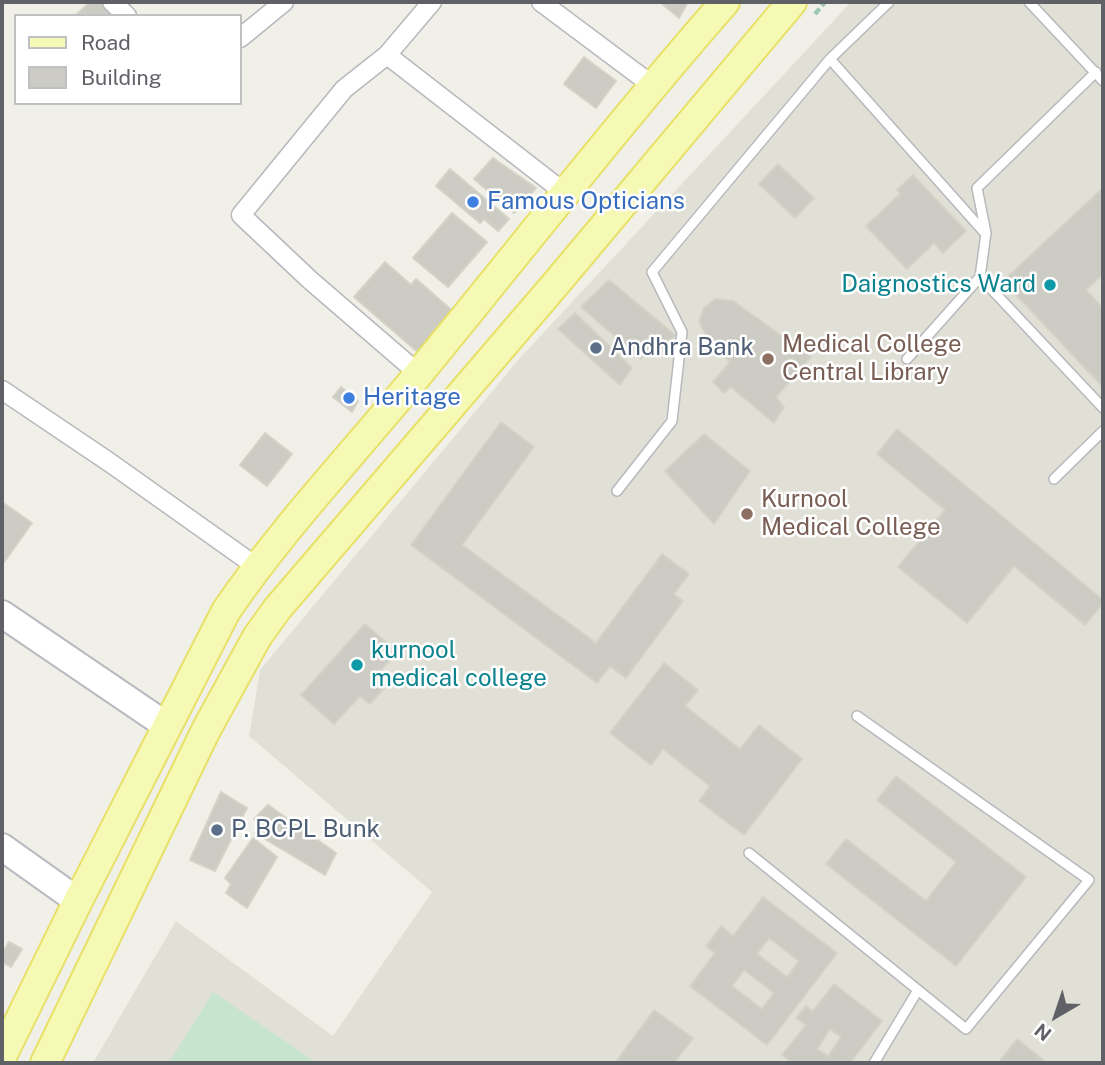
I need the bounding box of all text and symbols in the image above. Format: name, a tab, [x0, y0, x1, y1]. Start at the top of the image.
legend	[14, 14, 242, 105]
text: Road	[81, 30, 131, 55]
text: Building	[81, 65, 162, 90]
place label: Famous Opticians	[487, 188, 685, 216]
marker: Famous Opticians	[465, 194, 481, 210]
place label: Daignostics Ward	[841, 271, 1036, 299]
marker: Daignostics Ward	[1042, 277, 1058, 293]
place label: Medical College Central Library	[782, 331, 962, 387]
place label: Andhra Bank	[610, 334, 754, 362]
marker: Andhra Bank	[588, 340, 604, 356]
marker: Medical College Central Library	[760, 351, 776, 367]
place label: Heritage	[363, 384, 461, 412]
marker: Heritage	[341, 390, 357, 406]
place label: Kurnool Medical College	[761, 486, 941, 542]
marker: Kurnool Medical College	[739, 506, 755, 522]
place label: kurnool medical college	[371, 637, 547, 693]
marker: kurnool medical college	[349, 657, 365, 673]
place label: P. BCPL Bunk	[231, 816, 380, 844]
marker: P. BCPL Bunk	[209, 822, 225, 838]
north arrow	[1021, 981, 1091, 1051]
text: N	[1030, 1019, 1055, 1046]

